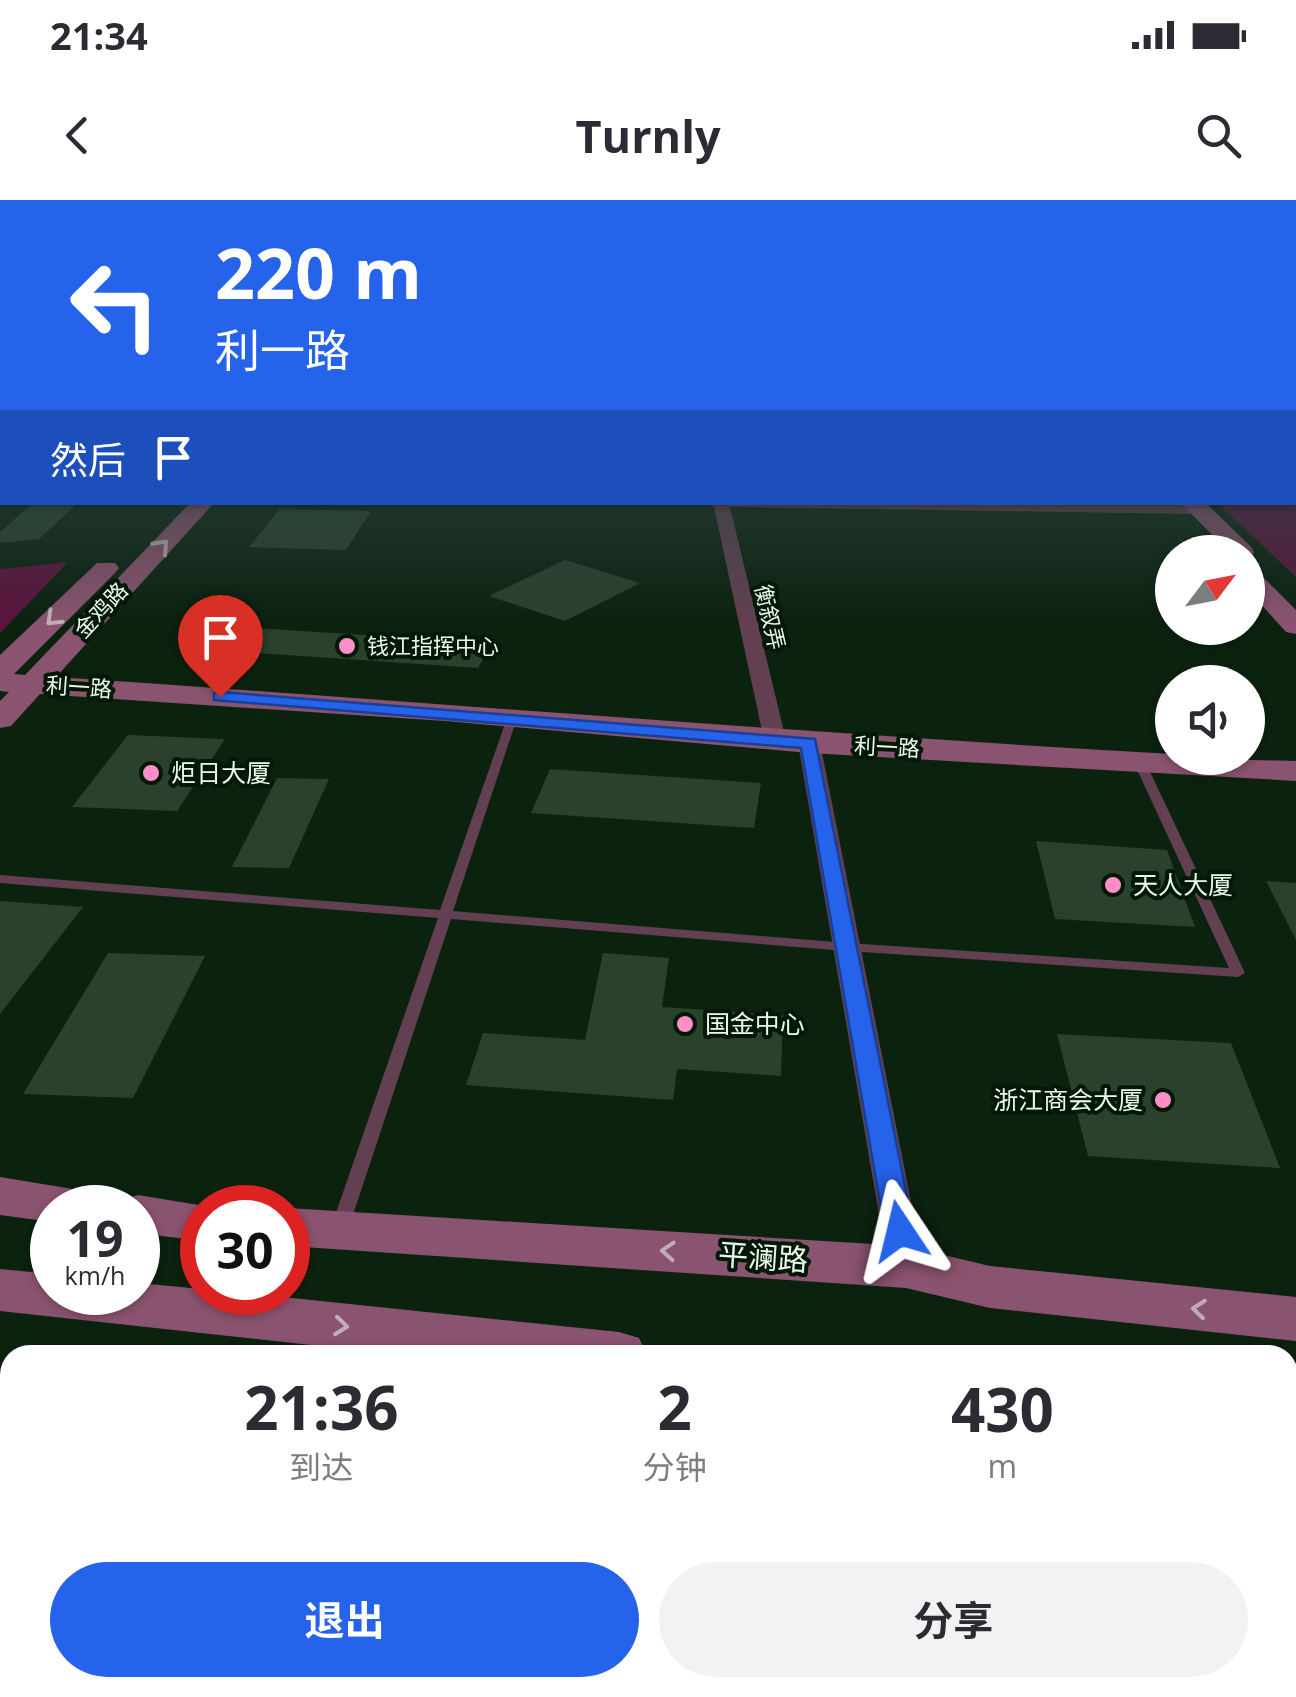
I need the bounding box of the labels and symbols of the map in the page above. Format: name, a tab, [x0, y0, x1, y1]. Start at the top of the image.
north arrow	[1155, 535, 1265, 645]
one-way arrow	[151, 539, 169, 558]
street label: 金鸡路	[67, 575, 134, 644]
street label: 衡叙弄	[749, 581, 793, 652]
pin	[178, 595, 263, 698]
one-way arrow	[47, 608, 65, 626]
place label: 钱江指挥中心	[367, 630, 499, 660]
marker: 钱江指挥中心	[336, 635, 358, 657]
street label: 利一路	[45, 669, 113, 703]
street label: 利一路	[853, 729, 921, 763]
place label: 炬日大厦	[171, 755, 271, 789]
marker: 炬日大厦	[140, 762, 162, 784]
place label: 天人大厦	[1133, 867, 1233, 901]
marker: 天人大厦	[1102, 874, 1124, 896]
place label: 国金中心	[705, 1006, 805, 1040]
marker: 国金中心	[674, 1013, 696, 1035]
place label: 浙江商会大厦	[993, 1082, 1143, 1116]
marker: 浙江商会大厦	[1152, 1089, 1174, 1111]
position arrow	[848, 1179, 952, 1283]
speed limit sign: 30	[180, 1185, 310, 1315]
street label: 平澜路	[717, 1233, 809, 1280]
one-way arrow	[660, 1241, 676, 1263]
one-way arrow	[1191, 1299, 1207, 1320]
one-way arrow	[333, 1315, 349, 1336]

